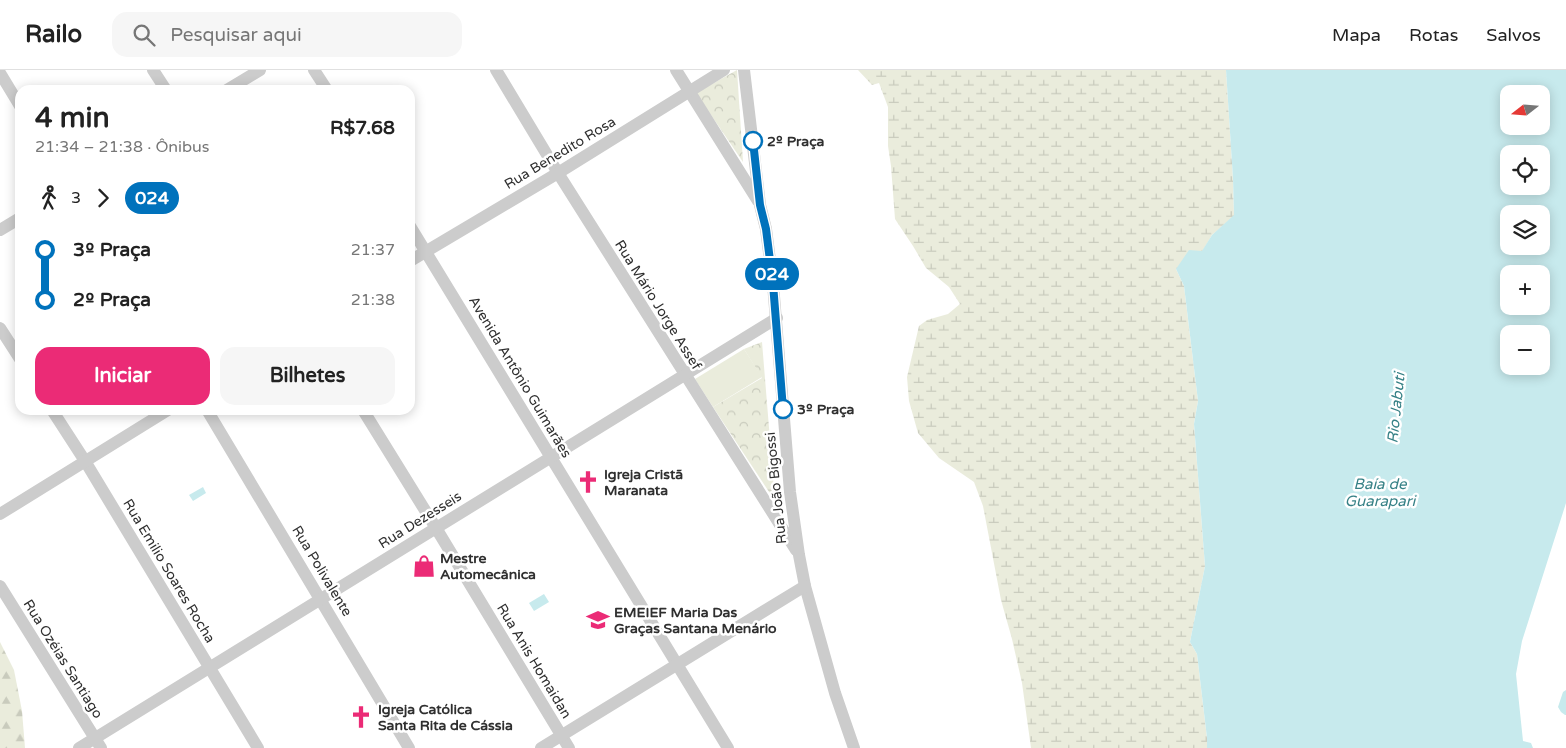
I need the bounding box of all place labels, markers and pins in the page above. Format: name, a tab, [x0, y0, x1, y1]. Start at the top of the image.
marker: 2º Praça	[743, 131, 763, 151]
place label: 2º Praça	[767, 133, 825, 150]
marker: 3º Praça	[773, 399, 793, 419]
place label: 3º Praça	[797, 401, 855, 418]
place label: Igreja Cristã Maranata	[604, 466, 683, 499]
church icon: Igreja Cristã Maranata	[575, 469, 601, 495]
place label: Mestre Automecânica	[440, 550, 536, 583]
shop icon: Mestre Automecânica	[411, 553, 437, 579]
place label: EMEIEF Maria Das Graças Santana Menário	[614, 604, 777, 637]
school or university icon: EMEIEF Maria Das Graças Santana Menário	[585, 607, 611, 633]
place label: Igreja Católica Santa Rita de Cássia	[378, 701, 513, 734]
church icon: Igreja Católica Santa Rita de Cássia	[348, 704, 374, 730]

